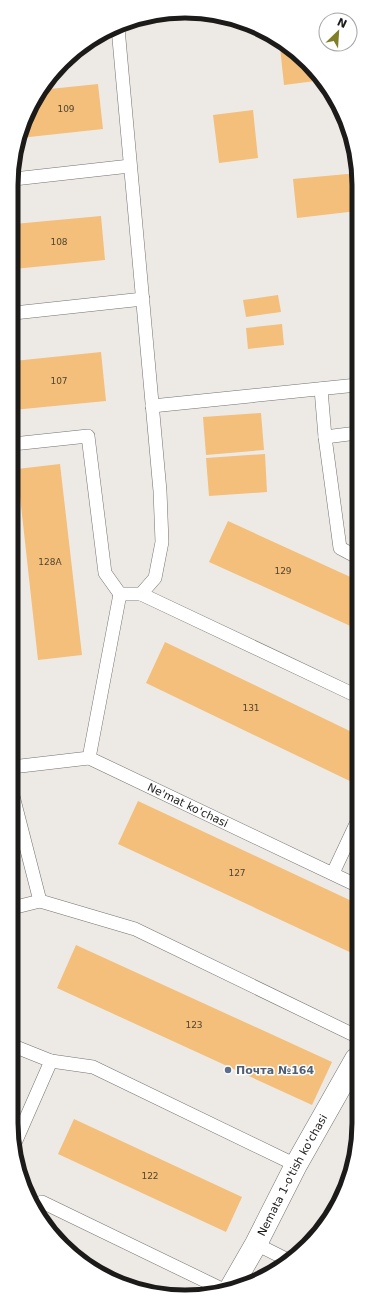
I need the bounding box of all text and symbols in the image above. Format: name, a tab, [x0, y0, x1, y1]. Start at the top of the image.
north arrow	[318, 12, 358, 52]
text: N	[335, 16, 349, 31]
house number: 109	[57, 104, 75, 114]
house number: 108	[50, 237, 68, 247]
house number: 107	[50, 376, 68, 386]
house number: 128A	[38, 557, 63, 567]
house number: 129	[274, 566, 292, 576]
house number: 131	[242, 703, 260, 713]
street label: Ne'mat ko'chasi	[145, 781, 230, 830]
house number: 127	[228, 868, 246, 878]
house number: 123	[185, 1020, 203, 1030]
place label: Почта №164	[236, 1064, 314, 1077]
marker: Почта №164	[223, 1065, 233, 1075]
street label: Nemata 1-o'tish ko'chasi	[255, 1112, 330, 1238]
house number: 122	[141, 1171, 159, 1181]

